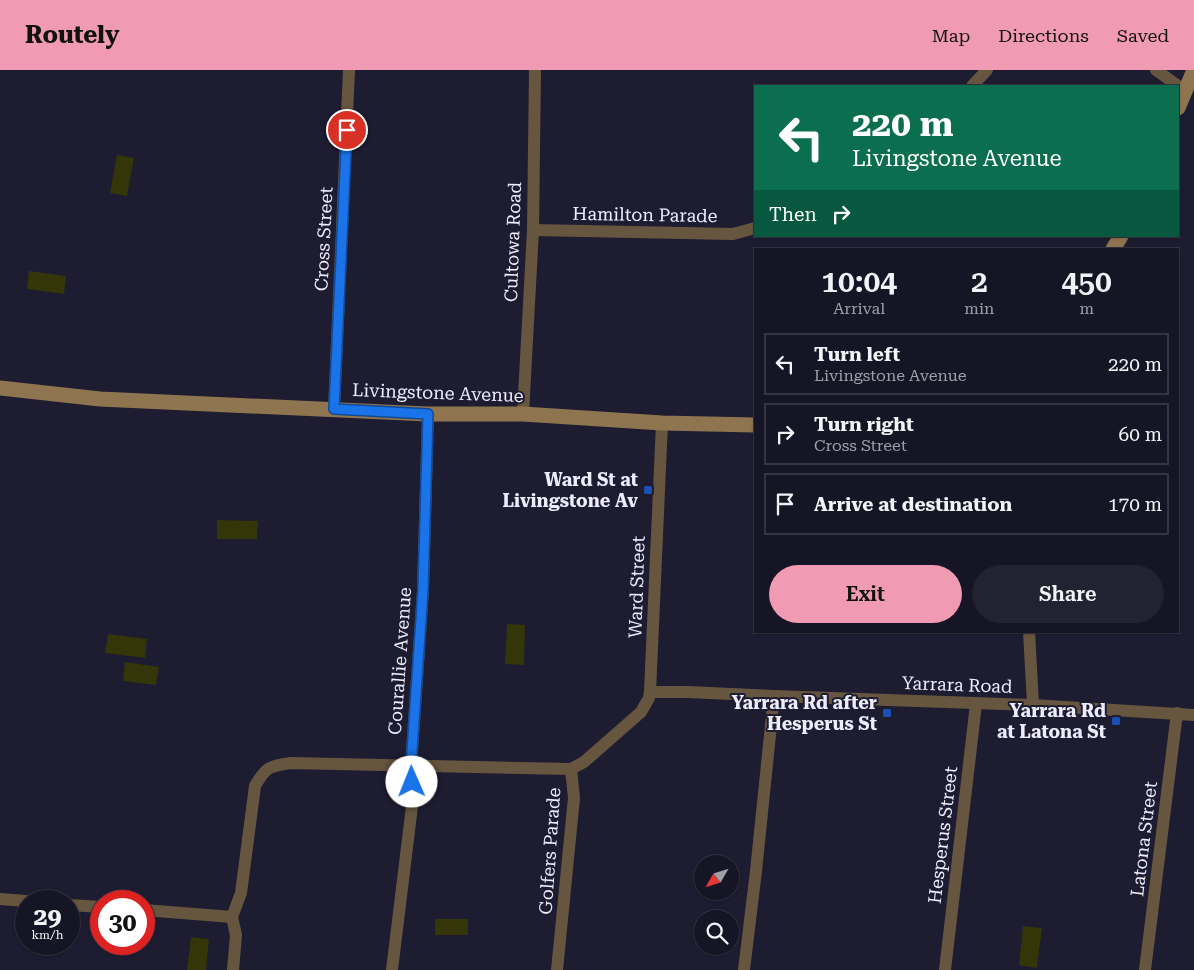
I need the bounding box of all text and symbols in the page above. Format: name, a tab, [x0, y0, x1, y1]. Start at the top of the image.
text: Routely	[25, 21, 120, 49]
text: Map	[932, 25, 970, 46]
text: Directions	[998, 25, 1089, 46]
text: Saved	[1117, 25, 1169, 46]
text: 220 m	[852, 104, 953, 145]
icon: left	[769, 105, 834, 170]
pin	[326, 109, 368, 151]
icon: arrive	[333, 116, 361, 144]
text: Livingstone Avenue	[852, 146, 1062, 171]
street label: Cultowa Road	[500, 181, 525, 302]
street label: Cross Street	[310, 186, 337, 292]
icon: right	[827, 200, 855, 228]
street label: Hamilton Parade	[572, 203, 718, 226]
text: Then	[769, 203, 817, 226]
text: 10:04	[821, 264, 897, 299]
text: 2	[971, 264, 988, 299]
text: 450	[1061, 264, 1112, 299]
text: Arrival	[833, 299, 885, 318]
text: min	[964, 299, 994, 318]
text: m	[1079, 299, 1094, 318]
text: Turn left	[814, 343, 900, 366]
icon: left	[771, 350, 799, 378]
text: 220 m	[1108, 353, 1162, 376]
text: Livingstone Avenue	[814, 366, 966, 385]
street label: Livingstone Avenue	[352, 379, 524, 406]
text: Turn right	[814, 413, 914, 436]
icon: right	[771, 420, 799, 448]
text: 60 m	[1119, 423, 1162, 446]
text: Cross Street	[814, 436, 907, 455]
place label: Ward St at Livingstone Av	[503, 469, 638, 511]
marker: Ward St at Livingstone Av	[642, 484, 654, 496]
icon: arrive	[771, 490, 799, 518]
text: Arrive at destination	[814, 493, 1012, 516]
text: 170 m	[1108, 493, 1162, 516]
street label: Ward Street	[624, 535, 649, 638]
button: Exit	[769, 565, 962, 623]
button: Share	[972, 565, 1164, 623]
street label: Courallie Avenue	[384, 586, 415, 736]
street label: Yarrara Road	[901, 672, 1013, 697]
place label: Yarrara Rd after Hesperus St	[732, 692, 877, 734]
place label: Yarrara Rd at Latona St	[997, 700, 1106, 742]
marker: Yarrara Rd after Hesperus St	[881, 707, 893, 719]
marker: Yarrara Rd at Latona St	[1110, 715, 1122, 727]
position arrow	[385, 755, 437, 807]
street label: Hesperus Street	[924, 765, 961, 905]
street label: Latona Street	[1126, 780, 1161, 898]
street label: Golfers Parade	[535, 787, 564, 915]
north arrow	[694, 855, 739, 900]
map controls	[694, 855, 739, 955]
speed limit sign: 30	[90, 890, 155, 955]
text: 29	[33, 902, 62, 931]
button: search	[694, 910, 739, 955]
text: km/h	[31, 928, 64, 942]

